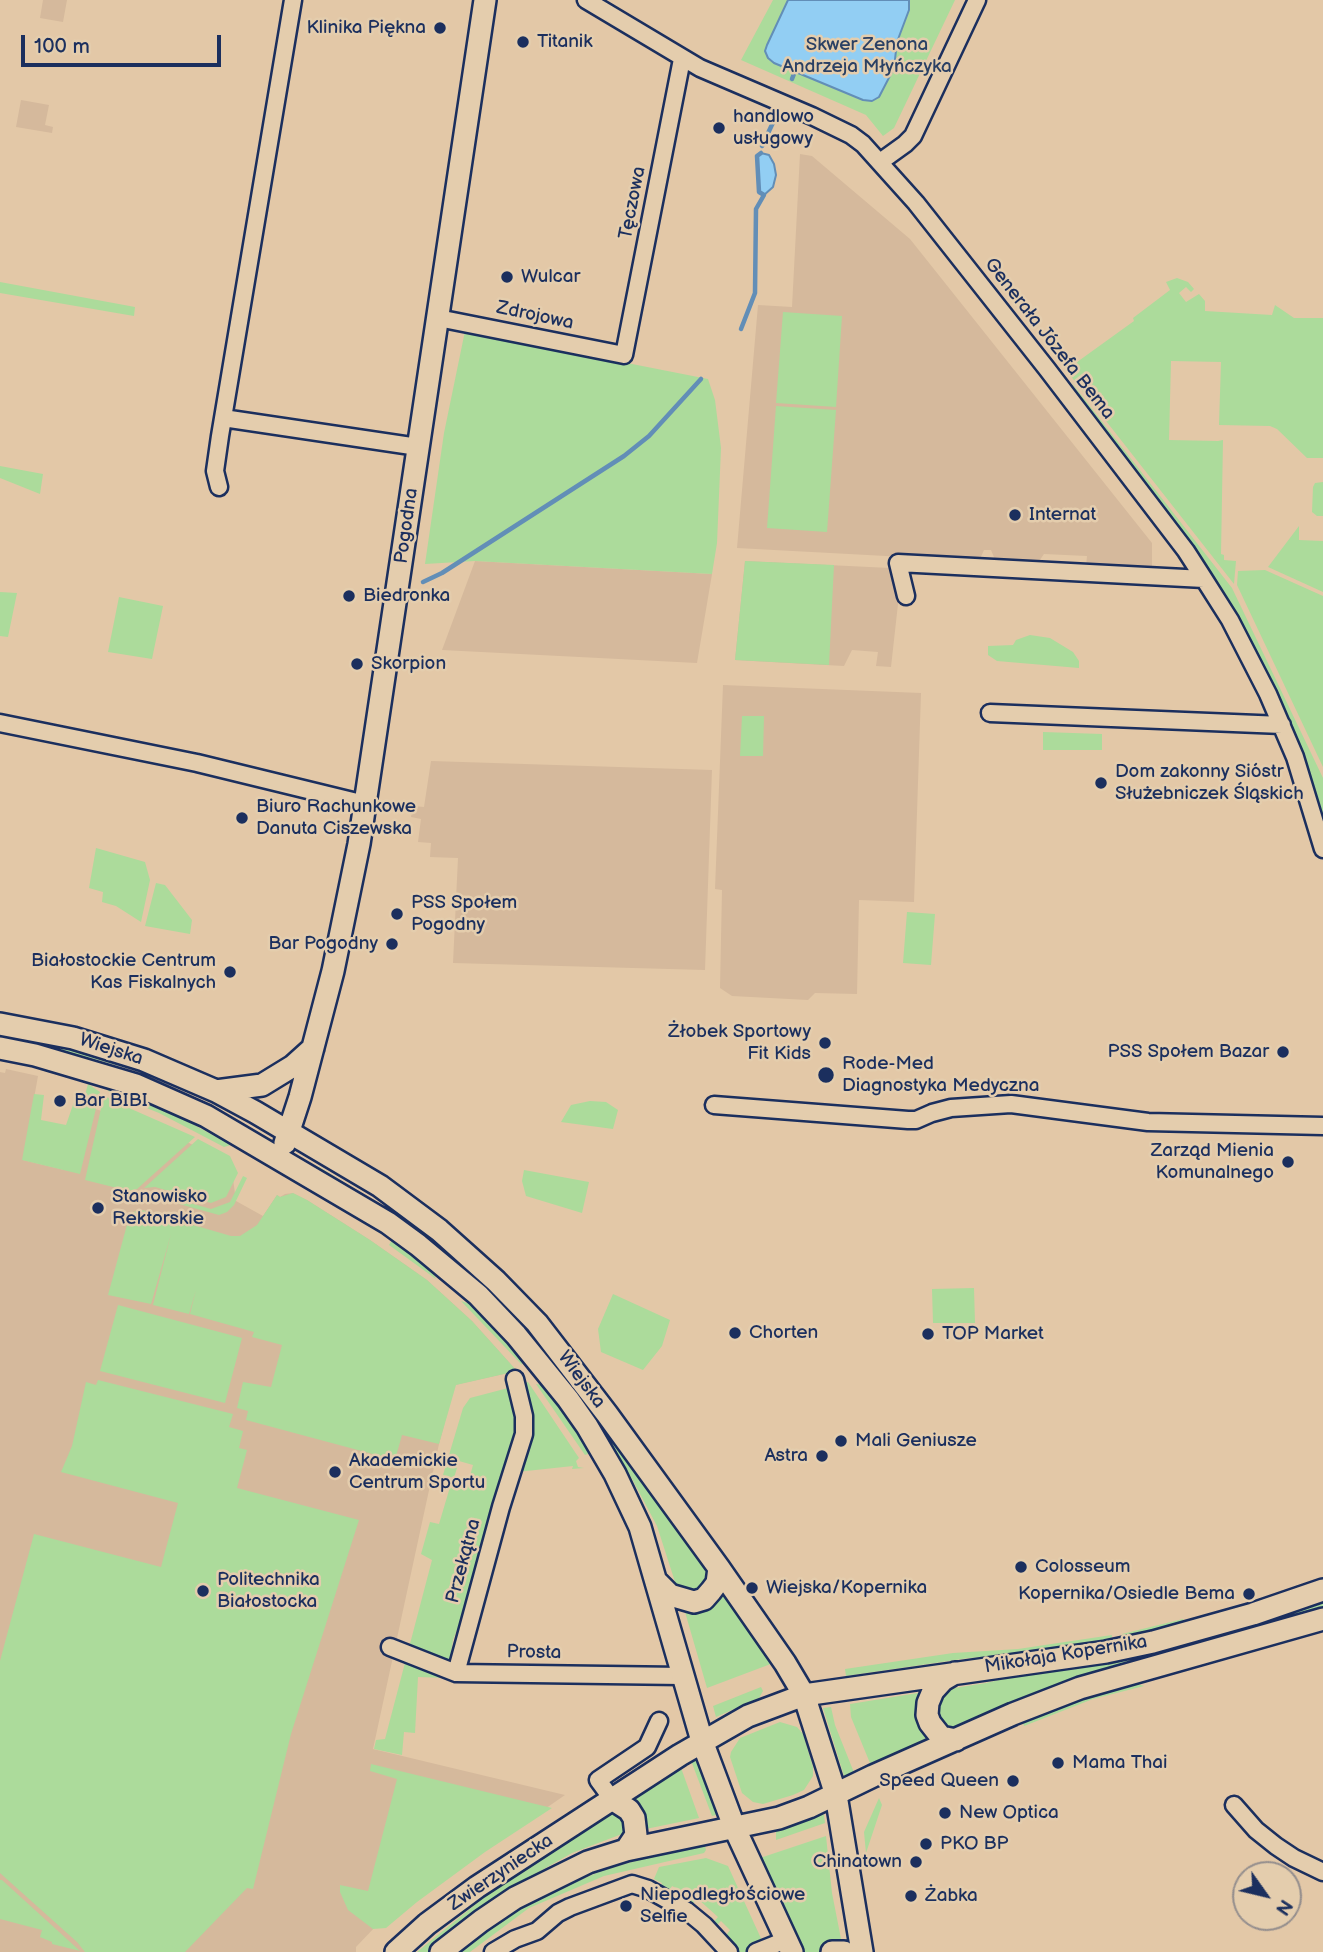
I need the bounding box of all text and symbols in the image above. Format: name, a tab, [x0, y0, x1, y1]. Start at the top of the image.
place label: Klinika Piękna	[307, 17, 426, 39]
marker: Klinika Piękna	[432, 20, 448, 36]
scale bar	[24, 21, 224, 65]
place label: Titanik	[537, 31, 593, 53]
text: 100 m	[34, 34, 90, 59]
marker: Titanik	[515, 34, 531, 50]
park label: Skwer Zenona Andrzeja Młyńczyka	[782, 34, 952, 78]
place label: handlowo usługowy	[733, 106, 814, 150]
marker: handlowo usługowy	[711, 120, 727, 136]
street label: Tęczowa	[615, 165, 651, 241]
street label: Generała Józefa Bema	[979, 254, 1119, 424]
place label: Wulcar	[521, 266, 580, 288]
marker: Wulcar	[499, 269, 515, 285]
street label: Zdrojowa	[494, 297, 576, 335]
street label: Pogodna	[390, 487, 424, 565]
place label: Internat	[1029, 504, 1096, 526]
marker: Internat	[1007, 507, 1023, 523]
place label: Biedronka	[363, 585, 450, 607]
marker: Biedronka	[341, 588, 357, 604]
place label: Skorpion	[371, 653, 446, 675]
marker: Skorpion	[349, 656, 365, 672]
place label: Dom zakonny Sióstr Służebniczek Śląskich	[1115, 761, 1304, 805]
marker: Dom zakonny Sióstr Służebniczek Śląskich	[1093, 775, 1109, 791]
place label: Biuro Rachunkowe Danuta Ciszewska	[256, 796, 416, 840]
marker: Biuro Rachunkowe Danuta Ciszewska	[234, 810, 250, 826]
place label: PSS Społem Pogodny	[411, 892, 517, 936]
marker: PSS Społem Pogodny	[389, 906, 405, 922]
place label: Bar Pogodny	[268, 933, 378, 955]
marker: Bar Pogodny	[384, 936, 400, 952]
place label: Białostockie Centrum Kas Fiskalnych	[31, 950, 216, 994]
marker: Białostockie Centrum Kas Fiskalnych	[222, 964, 238, 980]
place label: Żłobek Sportowy Fit Kids	[668, 1021, 811, 1065]
street label: Wiejska	[76, 1029, 146, 1071]
marker: Żłobek Sportowy Fit Kids	[817, 1035, 833, 1051]
place label: PSS Społem Bazar	[1107, 1041, 1269, 1063]
marker: PSS Społem Bazar	[1275, 1044, 1291, 1060]
place label: Rode-Med Diagnostyka Medyczna	[842, 1053, 1040, 1097]
marker: Rode-Med Diagnostyka Medyczna	[816, 1065, 836, 1085]
place label: Bar BIBI	[74, 1090, 148, 1112]
marker: Bar BIBI	[52, 1093, 68, 1109]
place label: Zarząd Mienia Komunalnego	[1151, 1140, 1274, 1184]
marker: Zarząd Mienia Komunalnego	[1280, 1154, 1296, 1170]
place label: Stanowisko Rektorskie	[112, 1186, 207, 1230]
marker: Stanowisko Rektorskie	[90, 1200, 106, 1216]
place label: Chorten	[749, 1322, 818, 1344]
place label: TOP Market	[942, 1323, 1044, 1345]
marker: Chorten	[727, 1325, 743, 1341]
marker: TOP Market	[920, 1326, 936, 1342]
street label: Wiejska	[552, 1347, 610, 1413]
place label: Mali Geniusze	[855, 1430, 977, 1452]
marker: Mali Geniusze	[833, 1433, 849, 1449]
place label: Astra	[765, 1445, 808, 1467]
marker: Astra	[814, 1448, 830, 1464]
place label: Akademickie Centrum Sportu	[349, 1450, 485, 1494]
marker: Akademickie Centrum Sportu	[327, 1464, 343, 1480]
street label: Przekątna	[442, 1516, 486, 1606]
place label: Colosseum	[1035, 1556, 1131, 1578]
marker: Colosseum	[1013, 1559, 1029, 1575]
place label: Politechnika Białostocka	[217, 1569, 320, 1613]
place label: Wiejska/Kopernika	[766, 1577, 927, 1599]
marker: Wiejska/Kopernika	[744, 1580, 760, 1596]
marker: Politechnika Białostocka	[195, 1583, 211, 1599]
place label: Kopernika/Osiedle Bema	[1018, 1583, 1235, 1605]
marker: Kopernika/Osiedle Bema	[1241, 1586, 1257, 1602]
street label: Mikołaja Kopernika	[983, 1631, 1149, 1679]
street label: Prosta	[506, 1641, 562, 1665]
place label: Mama Thai	[1072, 1752, 1167, 1774]
marker: Mama Thai	[1050, 1755, 1066, 1771]
place label: Speed Queen	[879, 1770, 999, 1792]
marker: Speed Queen	[1005, 1773, 1021, 1789]
place label: New Optica	[959, 1802, 1059, 1824]
marker: New Optica	[937, 1805, 953, 1821]
street label: Zwierzyniecka	[444, 1830, 558, 1916]
place label: PKO BP	[940, 1833, 1009, 1855]
marker: PKO BP	[918, 1836, 934, 1852]
place label: Chinatown	[813, 1851, 902, 1873]
marker: Chinatown	[908, 1854, 924, 1870]
north arrow	[1232, 1861, 1302, 1931]
place label: Niepodległościowe Selfie	[640, 1884, 805, 1928]
place label: Żabka	[925, 1885, 978, 1907]
marker: Żabka	[903, 1888, 919, 1904]
text: N	[1270, 1895, 1297, 1919]
marker: Niepodległościowe Selfie	[618, 1898, 634, 1914]

